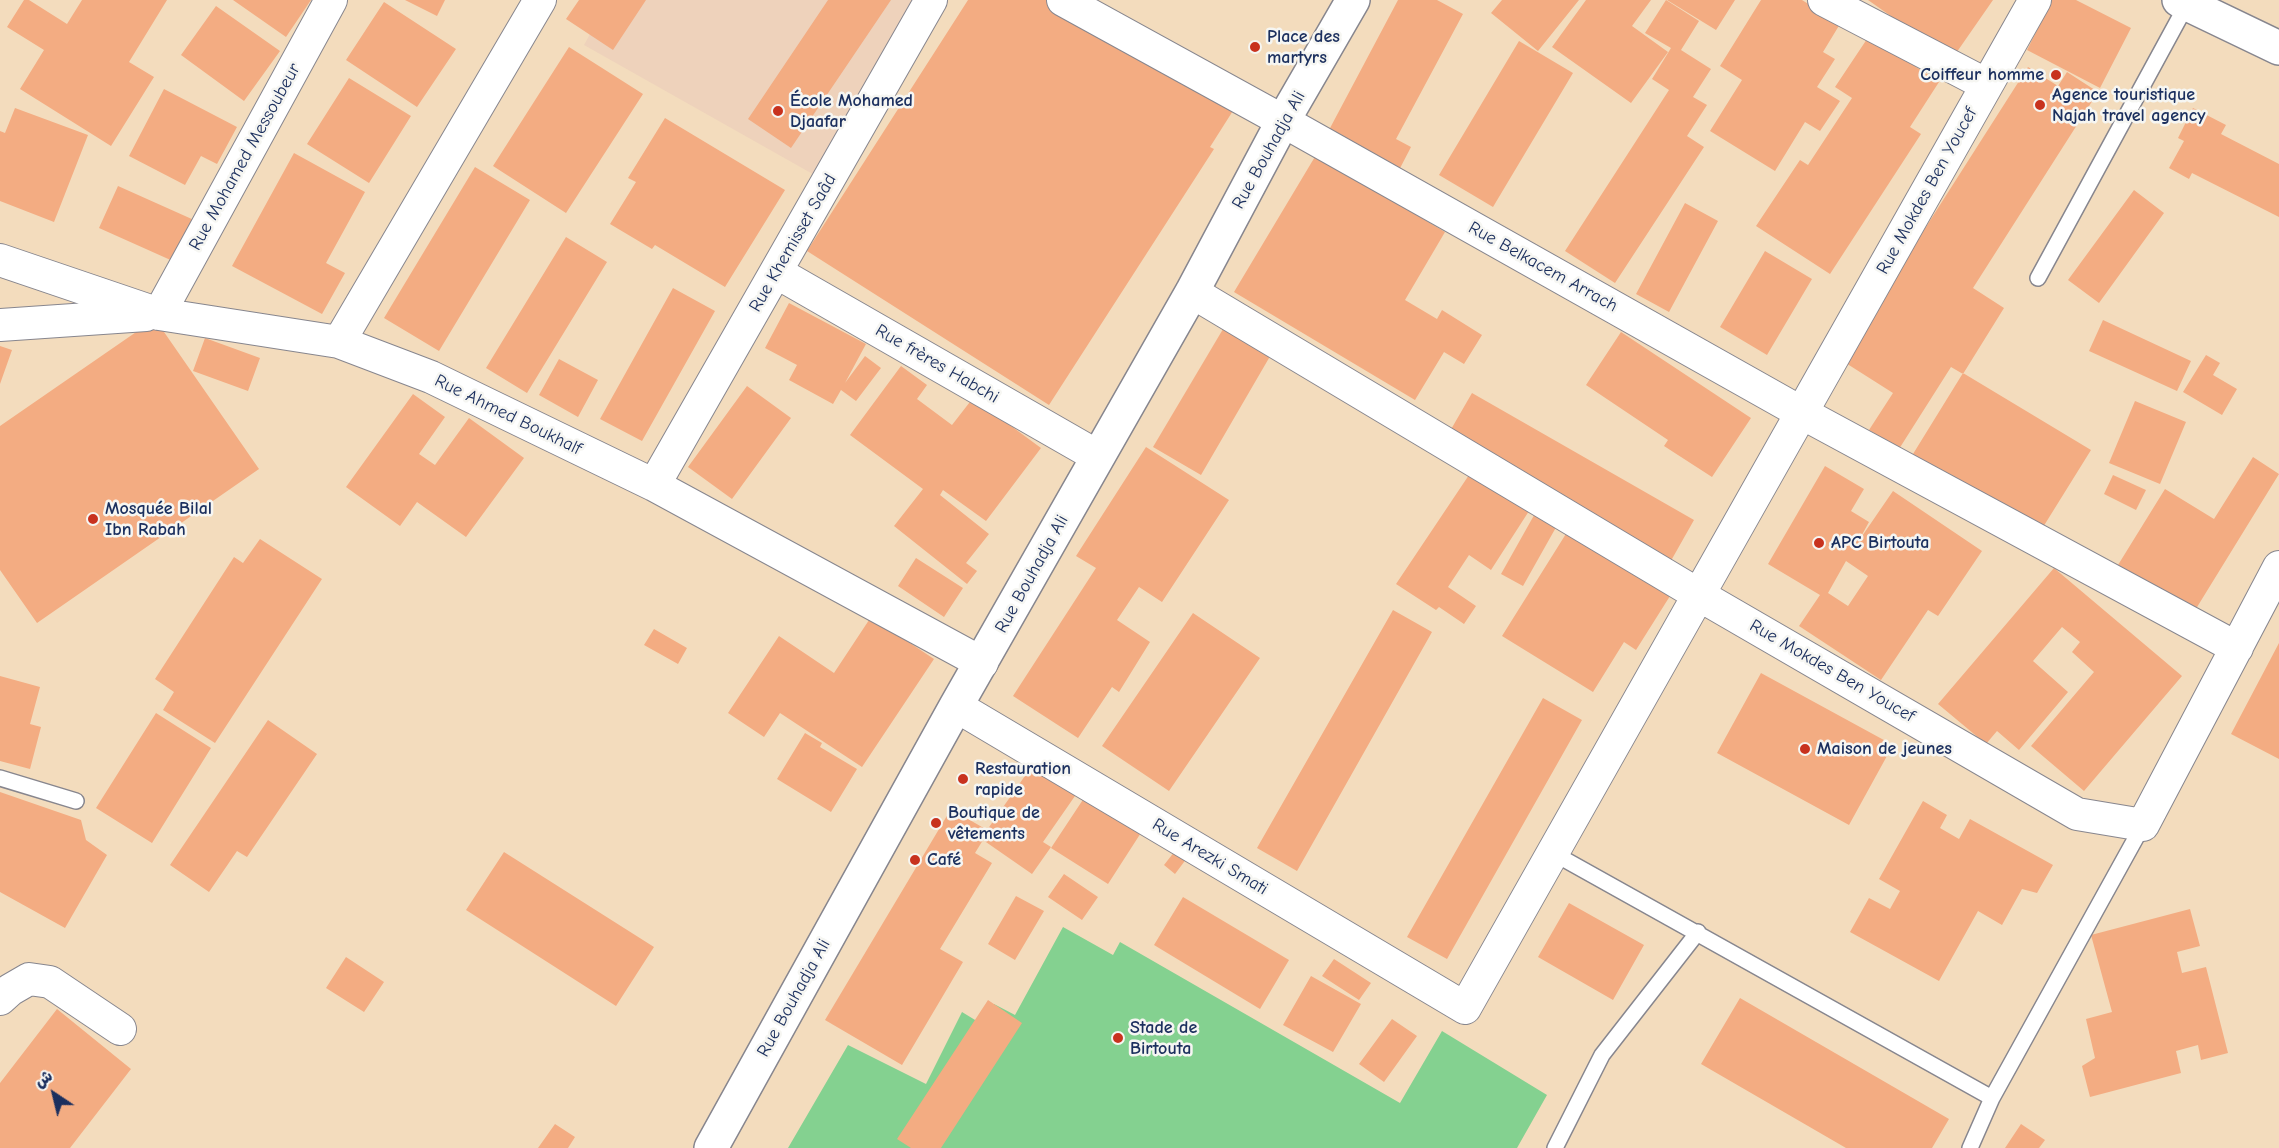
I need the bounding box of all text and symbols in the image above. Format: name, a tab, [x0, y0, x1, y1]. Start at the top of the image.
place label: Place des martyrs	[1267, 26, 1340, 68]
marker: Place des martyrs	[1248, 40, 1262, 54]
street label: Rue Mohamed Messoubeur	[184, 60, 306, 254]
place label: Coiffeur homme	[1920, 64, 2044, 86]
marker: Coiffeur homme	[2049, 68, 2063, 82]
place label: Agence touristique Najah travel agency	[2052, 84, 2206, 127]
street label: Rue Bouhadja Ali	[1228, 87, 1310, 213]
place label: École Mohamed Djaafar	[790, 90, 913, 132]
marker: Agence touristique Najah travel agency	[2033, 98, 2047, 112]
marker: École Mohamed Djaafar	[771, 104, 785, 118]
street label: Rue Mokdes Ben Youcef	[1872, 104, 1982, 278]
street label: Rue Khemisset Saâd	[745, 170, 841, 316]
street label: Rue Belkacem Arrach	[1465, 217, 1621, 317]
street label: Rue frères Habchi	[871, 320, 1003, 408]
street label: Rue Ahmed Boukhalf	[431, 370, 585, 460]
place label: Mosquée Bilal Ibn Rabah	[105, 498, 212, 540]
street label: Rue Bouhadja Ali	[991, 511, 1073, 637]
marker: Mosquée Bilal Ibn Rabah	[86, 512, 100, 526]
place label: APC Birtouta	[1831, 532, 1929, 554]
marker: APC Birtouta	[1812, 536, 1826, 550]
street label: Rue Mokdes Ben Youcef	[1746, 615, 1918, 727]
place label: Maison de jeunes	[1817, 738, 1952, 760]
marker: Maison de jeunes	[1798, 742, 1812, 756]
place label: Restauration rapide	[975, 758, 1071, 800]
marker: Restauration rapide	[956, 772, 970, 786]
place label: Boutique de vêtements	[948, 802, 1040, 844]
street label: Rue Arezki Smati	[1148, 814, 1272, 900]
marker: Boutique de vêtements	[929, 816, 943, 830]
place label: Café	[927, 849, 961, 871]
marker: Café	[908, 853, 922, 867]
street label: Rue Bouhadja Ali	[753, 935, 835, 1061]
place label: Stade de Birtouta	[1130, 1017, 1197, 1060]
marker: Stade de Birtouta	[1111, 1031, 1125, 1045]
north arrow	[24, 1064, 84, 1124]
text: ش	[31, 1067, 56, 1092]

